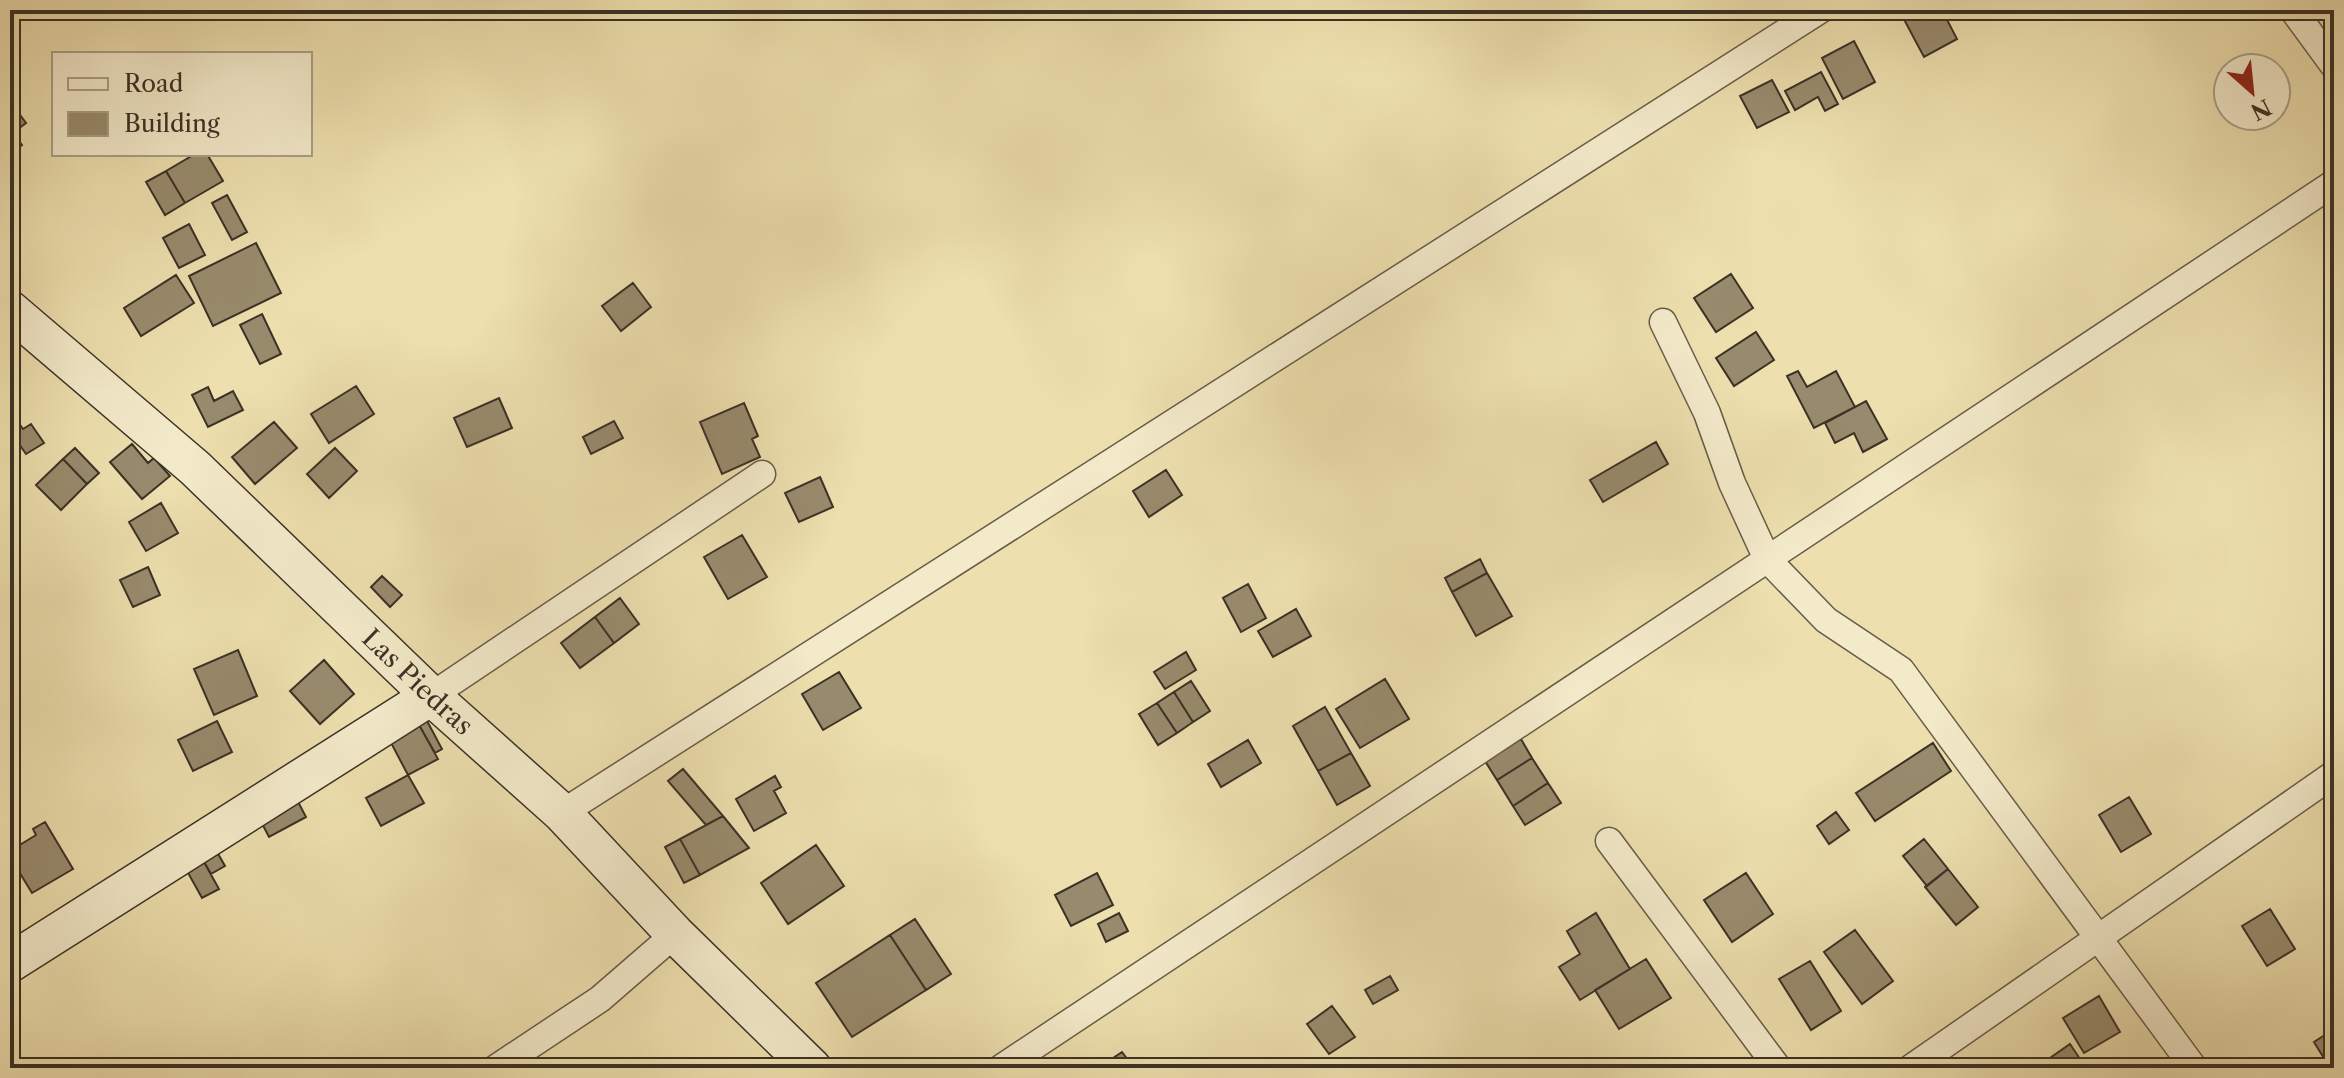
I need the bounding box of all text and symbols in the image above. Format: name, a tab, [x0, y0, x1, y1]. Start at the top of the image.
legend	[52, 52, 312, 156]
north arrow	[2212, 52, 2292, 132]
text: Road	[124, 69, 184, 98]
text: N	[2246, 93, 2276, 126]
text: Building	[124, 109, 220, 138]
street label: Las Piedras	[355, 622, 480, 742]

